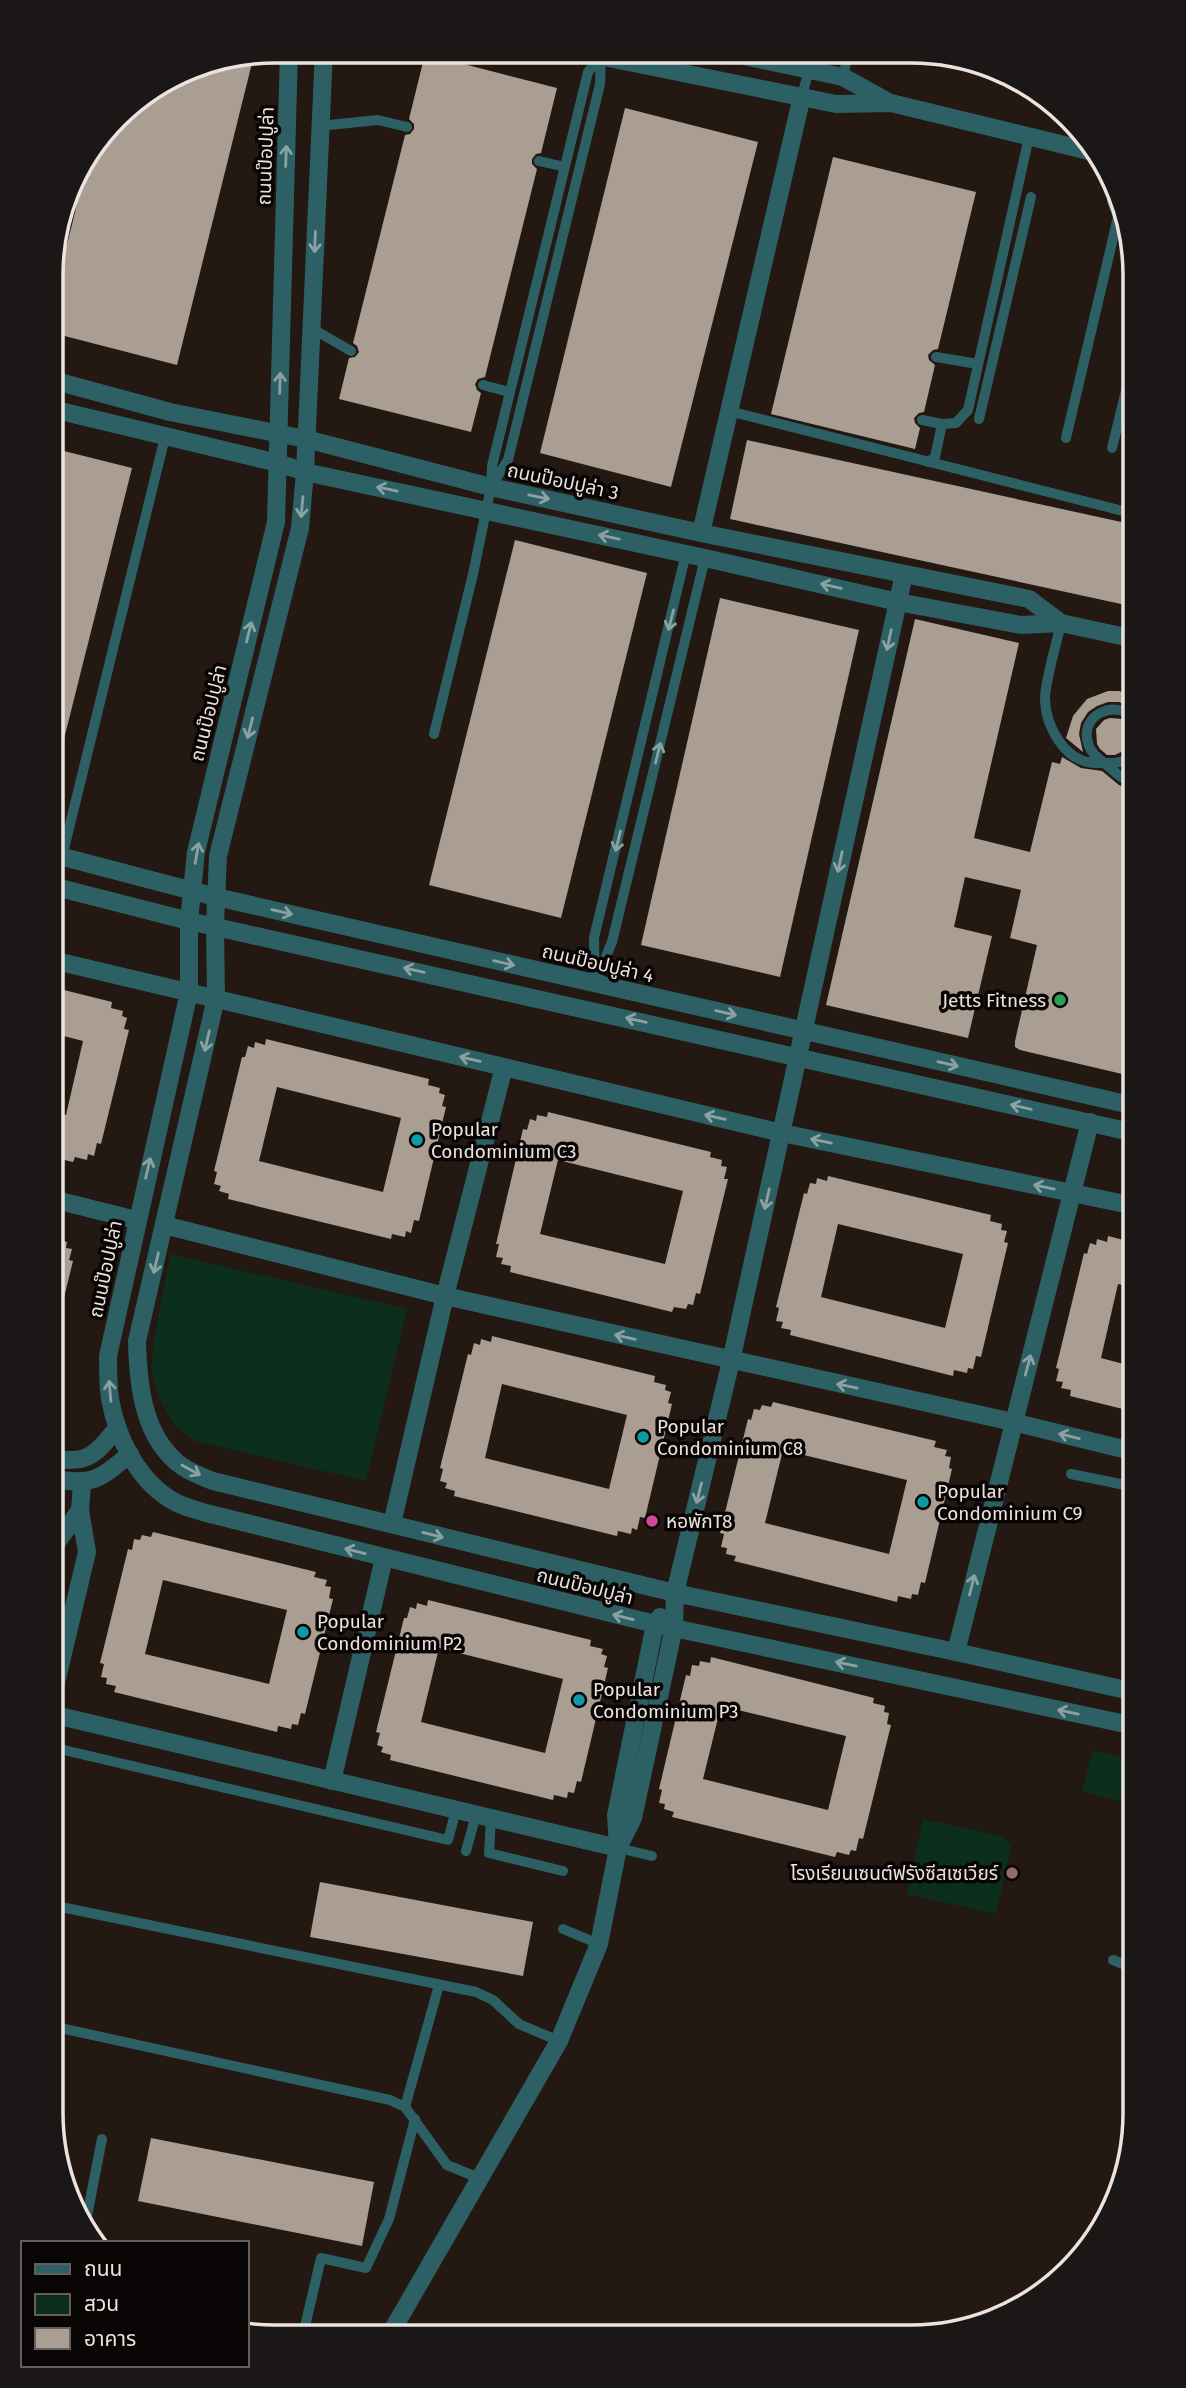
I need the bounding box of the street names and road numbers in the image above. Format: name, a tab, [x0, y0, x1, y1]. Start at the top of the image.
street label: ถนนป๊อปปูล่า	[252, 106, 280, 206]
street label: ถนนป๊อปปูล่า 3	[505, 458, 621, 505]
street label: ถนนป๊อปปูล่า	[185, 662, 233, 764]
street label: ถนนป๊อปปูล่า 4	[540, 939, 656, 988]
street label: ถนนป๊อปปูล่า	[84, 1218, 128, 1320]
street label: ถนนป๊อปปูล่า	[534, 1563, 636, 1611]

